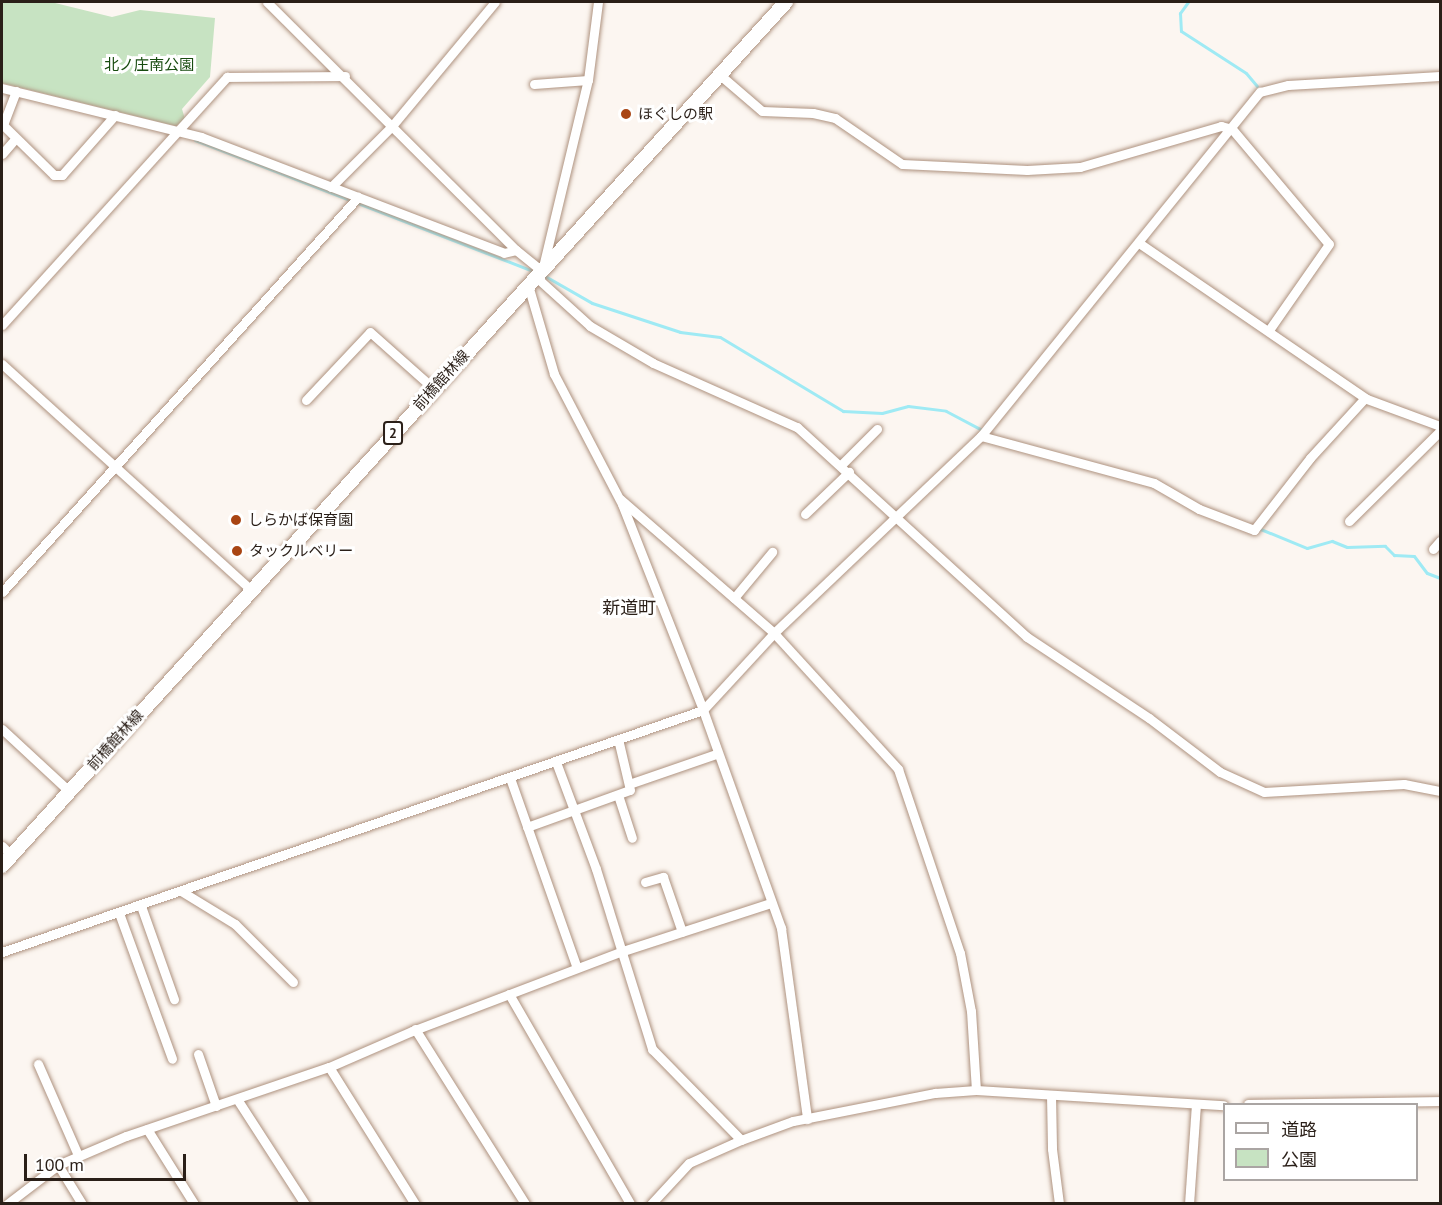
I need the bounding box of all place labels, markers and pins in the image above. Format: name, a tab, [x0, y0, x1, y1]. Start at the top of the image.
place label: ほぐしの駅	[638, 105, 713, 123]
marker: ほぐしの駅	[619, 107, 633, 121]
place label: しらかば保育園	[248, 511, 353, 529]
marker: しらかば保育園	[229, 513, 243, 527]
place label: タックルベリー	[249, 542, 354, 560]
marker: タックルベリー	[230, 544, 244, 558]

